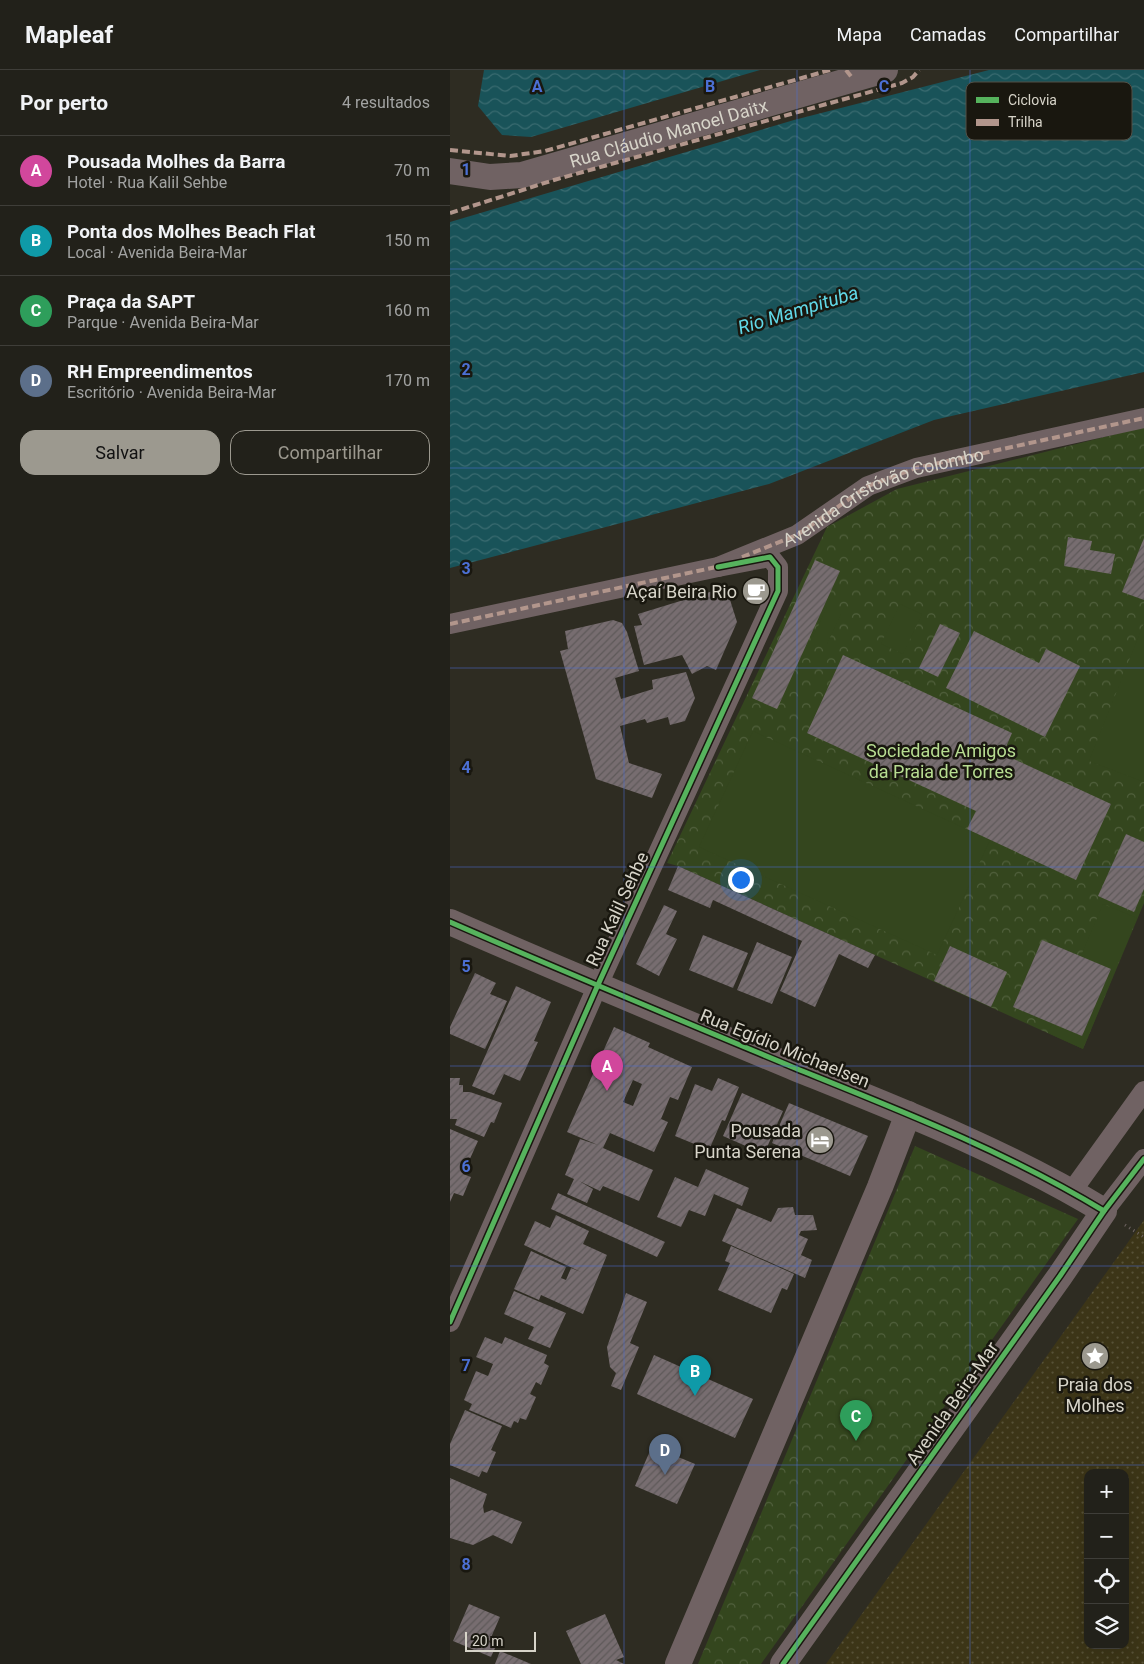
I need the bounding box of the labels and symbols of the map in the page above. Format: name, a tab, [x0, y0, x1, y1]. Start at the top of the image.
text: A	[532, 77, 543, 96]
text: B	[705, 77, 715, 96]
text: C	[879, 77, 889, 96]
legend	[966, 82, 1132, 140]
text: Ciclovia	[1008, 92, 1057, 108]
street label: Rua Cláudio Manoel Daitx	[567, 94, 770, 171]
text: Trilha	[1008, 114, 1043, 130]
text: 1	[461, 160, 471, 179]
water label: Rio Mampituba	[735, 281, 861, 339]
text: 2	[461, 360, 471, 379]
street label: Avenida Cristóvão Colombo	[779, 443, 986, 550]
text: 3	[461, 559, 471, 578]
cafe icon: Açaí Beira Rio	[741, 576, 771, 606]
place label: Açaí Beira Rio	[626, 581, 737, 602]
park label: Sociedade Amigos da Praia de Torres	[866, 740, 1016, 782]
text: 4	[461, 758, 471, 777]
street label: Rua Kalil Sehbe	[581, 848, 653, 970]
your location	[728, 867, 754, 893]
text: 5	[461, 957, 471, 976]
street label: Rua Egídio Michaelsen	[697, 1004, 873, 1092]
pin: A	[591, 1050, 623, 1091]
place label: Pousada Punta Serena	[694, 1120, 801, 1162]
hotel icon: Pousada Punta Serena	[805, 1125, 835, 1155]
text: 6	[461, 1157, 471, 1176]
street label: Avenida Beira-Mar	[902, 1337, 1002, 1469]
place icon: Praia dos Molhes	[1080, 1341, 1110, 1371]
pin: B	[679, 1355, 711, 1396]
text: 7	[461, 1356, 471, 1375]
place label: Praia dos Molhes	[1057, 1374, 1133, 1416]
pin: C	[840, 1400, 872, 1441]
pin: D	[649, 1434, 681, 1475]
text: 8	[461, 1555, 471, 1574]
scale bar	[465, 1629, 536, 1652]

